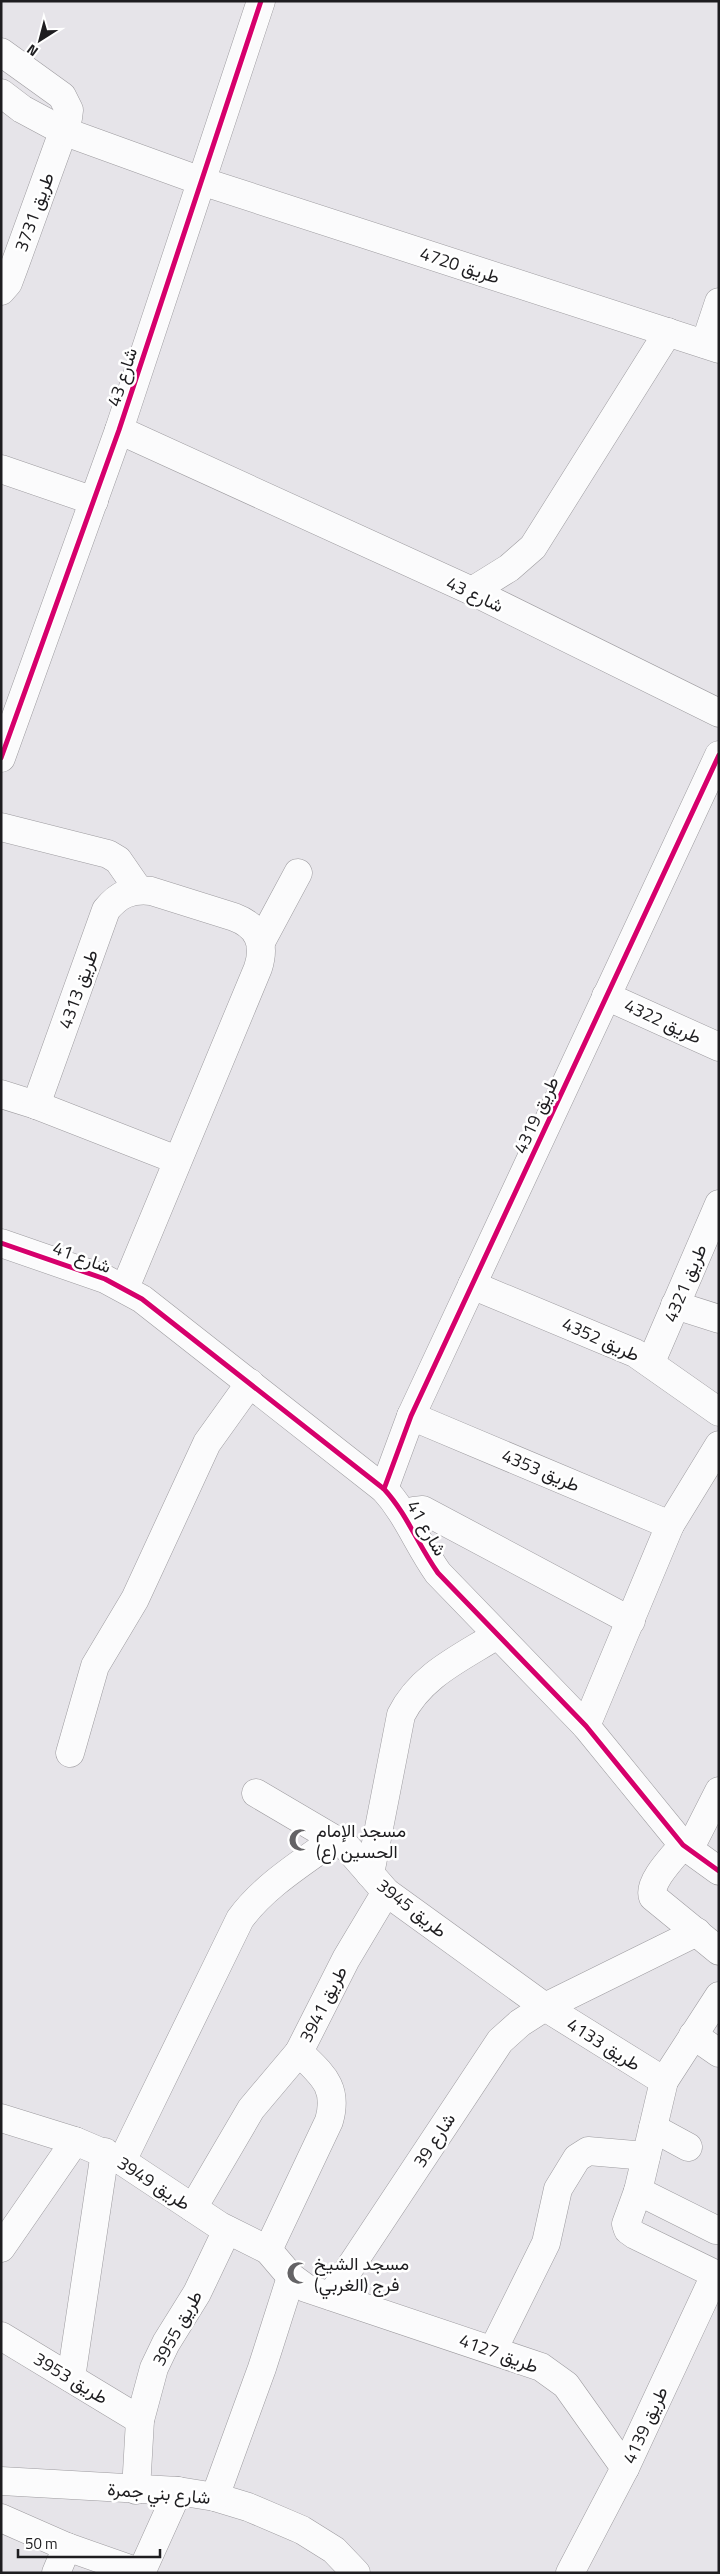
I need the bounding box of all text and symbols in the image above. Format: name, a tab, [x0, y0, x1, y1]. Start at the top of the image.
north arrow	[15, 15, 65, 65]
text: N	[22, 40, 42, 62]
street label: طريق 3731	[7, 169, 61, 255]
street label: طريق 4720	[417, 239, 503, 291]
street label: شارع 43	[100, 344, 144, 410]
street label: شارع 43	[442, 569, 508, 619]
street label: طريق 4313	[51, 946, 105, 1032]
street label: طريق 4322	[620, 991, 706, 1051]
street label: طريق 4319	[506, 1072, 566, 1158]
street label: شارع 41	[49, 1234, 115, 1280]
street label: طريق 4321	[656, 1240, 714, 1326]
street label: طريق 4352	[558, 1310, 644, 1368]
street label: طريق 4353	[498, 1441, 584, 1499]
street label: شارع 41	[400, 1495, 454, 1561]
place label: مسجد الإمام الحسين (ع)	[316, 1817, 406, 1865]
mosque icon: مسجد الإمام الحسين (ع)	[287, 1827, 313, 1853]
street label: طريق 3945	[371, 1872, 453, 1944]
street label: طريق 3941	[292, 1961, 354, 2047]
street label: طريق 4133	[562, 2011, 646, 2077]
street label: شارع 39	[406, 2107, 462, 2173]
street label: طريق 3949	[112, 2149, 196, 2217]
place label: مسجد الشيخ فرج (الغربي)	[314, 2250, 409, 2300]
mosque icon: مسجد الشيخ فرج (الغربي)	[285, 2260, 311, 2286]
street label: طريق 3955	[145, 2285, 209, 2371]
street label: طريق 4127	[456, 2326, 542, 2380]
street label: طريق 3953	[29, 2345, 113, 2411]
street label: طريق 4139	[615, 2382, 675, 2468]
street label: شارع بني جمرة	[106, 2475, 212, 2513]
scale bar	[18, 2526, 160, 2558]
text: 50 m	[25, 2532, 58, 2555]

